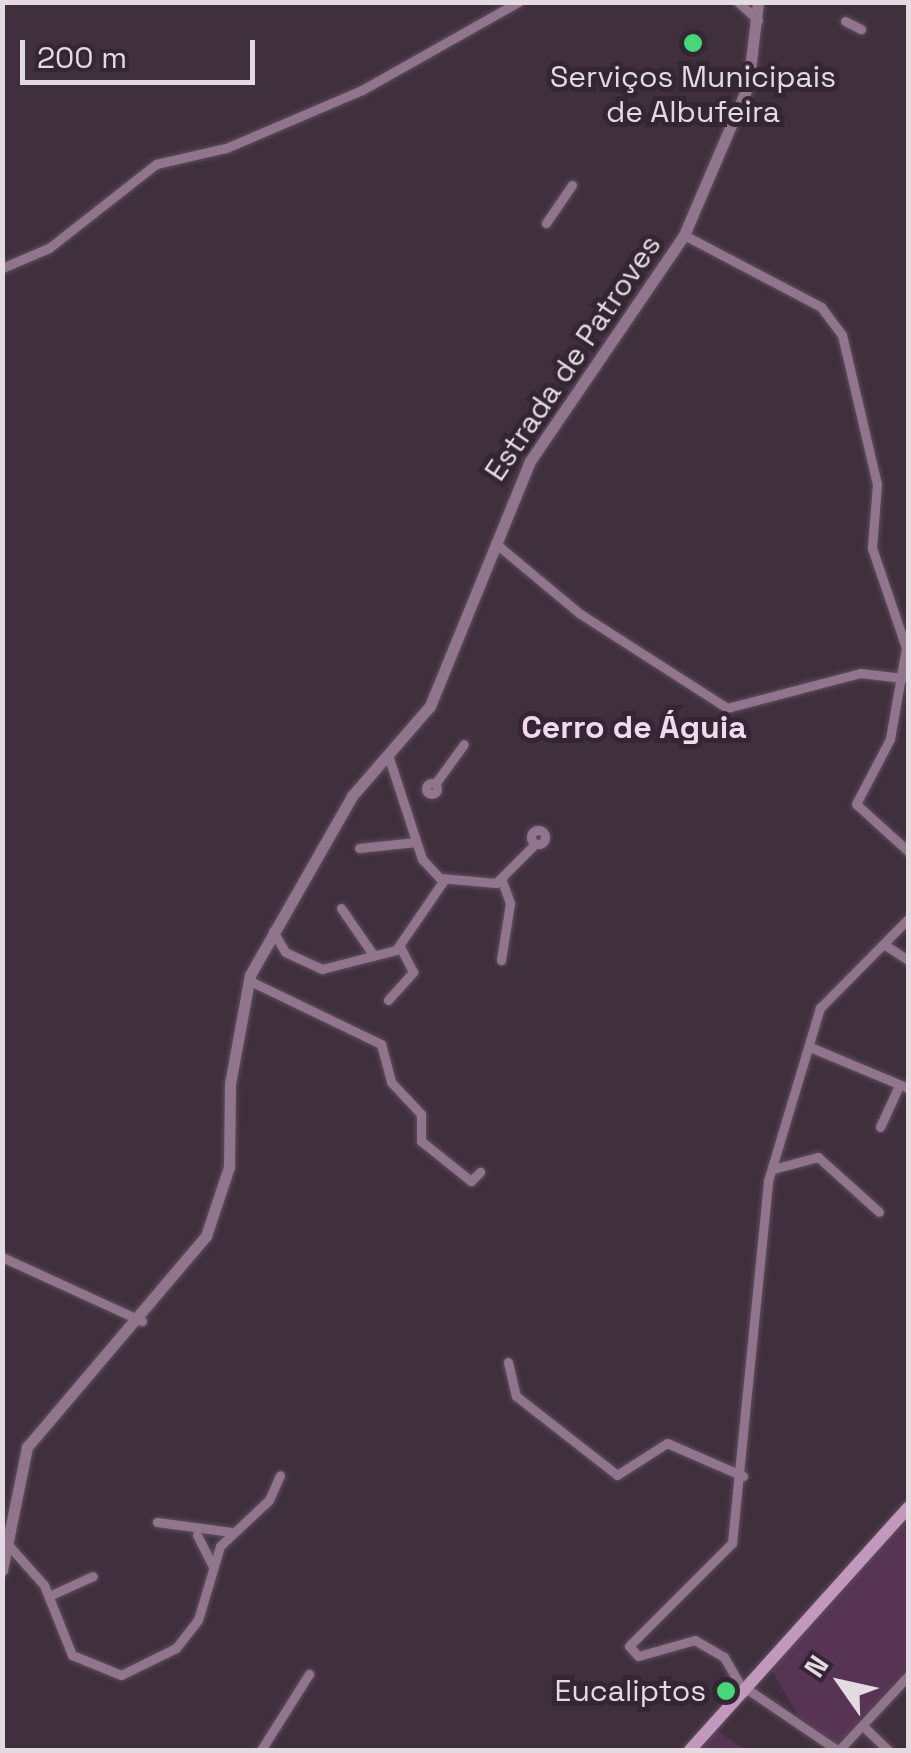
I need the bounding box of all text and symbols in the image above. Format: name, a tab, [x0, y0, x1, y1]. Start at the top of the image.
scale bar	[25, 20, 260, 82]
marker: Serviços Municipais de Albufeira	[682, 32, 704, 54]
text: 200 m	[37, 38, 127, 77]
place label: Serviços Municipais de Albufeira	[550, 59, 836, 130]
street label: Estrada de Patroves	[477, 228, 669, 488]
district label: Cerro de Águia	[521, 708, 747, 746]
north arrow	[791, 1633, 891, 1733]
text: N	[796, 1648, 836, 1684]
place label: Eucaliptos	[555, 1673, 706, 1709]
marker: Eucaliptos	[715, 1680, 737, 1702]

